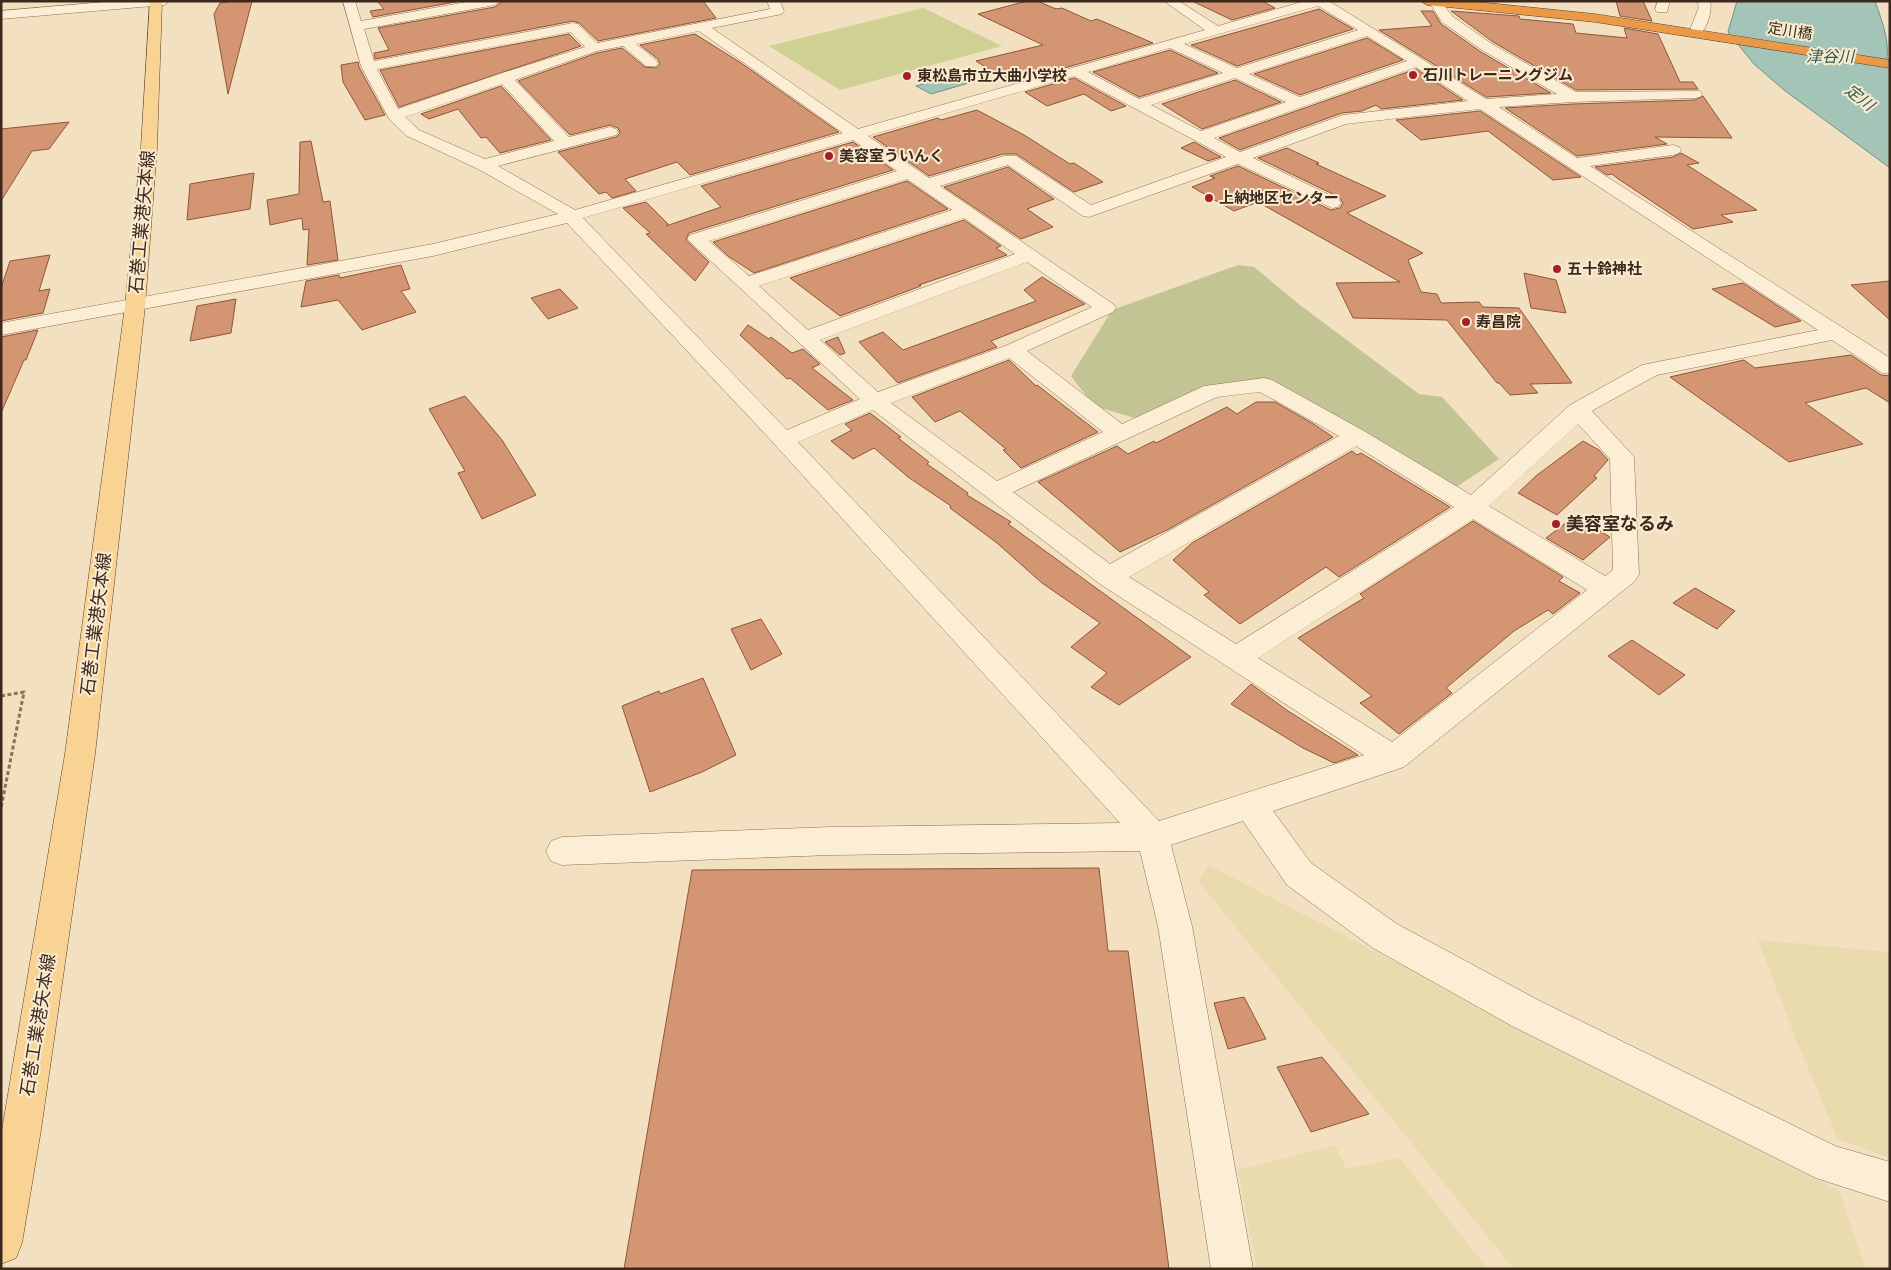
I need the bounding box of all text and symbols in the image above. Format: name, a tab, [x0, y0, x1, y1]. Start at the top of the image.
street label: 定川橋	[1766, 18, 1814, 43]
water label: 津谷川	[1806, 46, 1856, 66]
place label: 石川トレーニングジム	[1423, 65, 1573, 84]
place label: 東松島市立大曲小学校	[917, 66, 1067, 85]
marker: 石川トレーニングジム	[1407, 69, 1419, 81]
marker: 東松島市立大曲小学校	[901, 70, 913, 82]
water label: 定川	[1841, 79, 1880, 116]
place label: 美容室ういんく	[839, 146, 944, 165]
street label: 石巻工業港矢本線	[125, 149, 159, 295]
marker: 美容室ういんく	[823, 150, 835, 162]
place label: 上納地区センター	[1219, 188, 1339, 207]
marker: 上納地区センター	[1203, 192, 1215, 204]
place label: 五十鈴神社	[1567, 259, 1642, 278]
marker: 五十鈴神社	[1551, 263, 1563, 275]
place label: 寿昌院	[1476, 312, 1521, 331]
marker: 寿昌院	[1460, 316, 1472, 328]
place label: 美容室なるみ	[1566, 513, 1674, 535]
marker: 美容室なるみ	[1550, 518, 1562, 530]
street label: 石巻工業港矢本線	[76, 551, 116, 697]
street label: 石巻工業港矢本線	[16, 952, 60, 1098]

